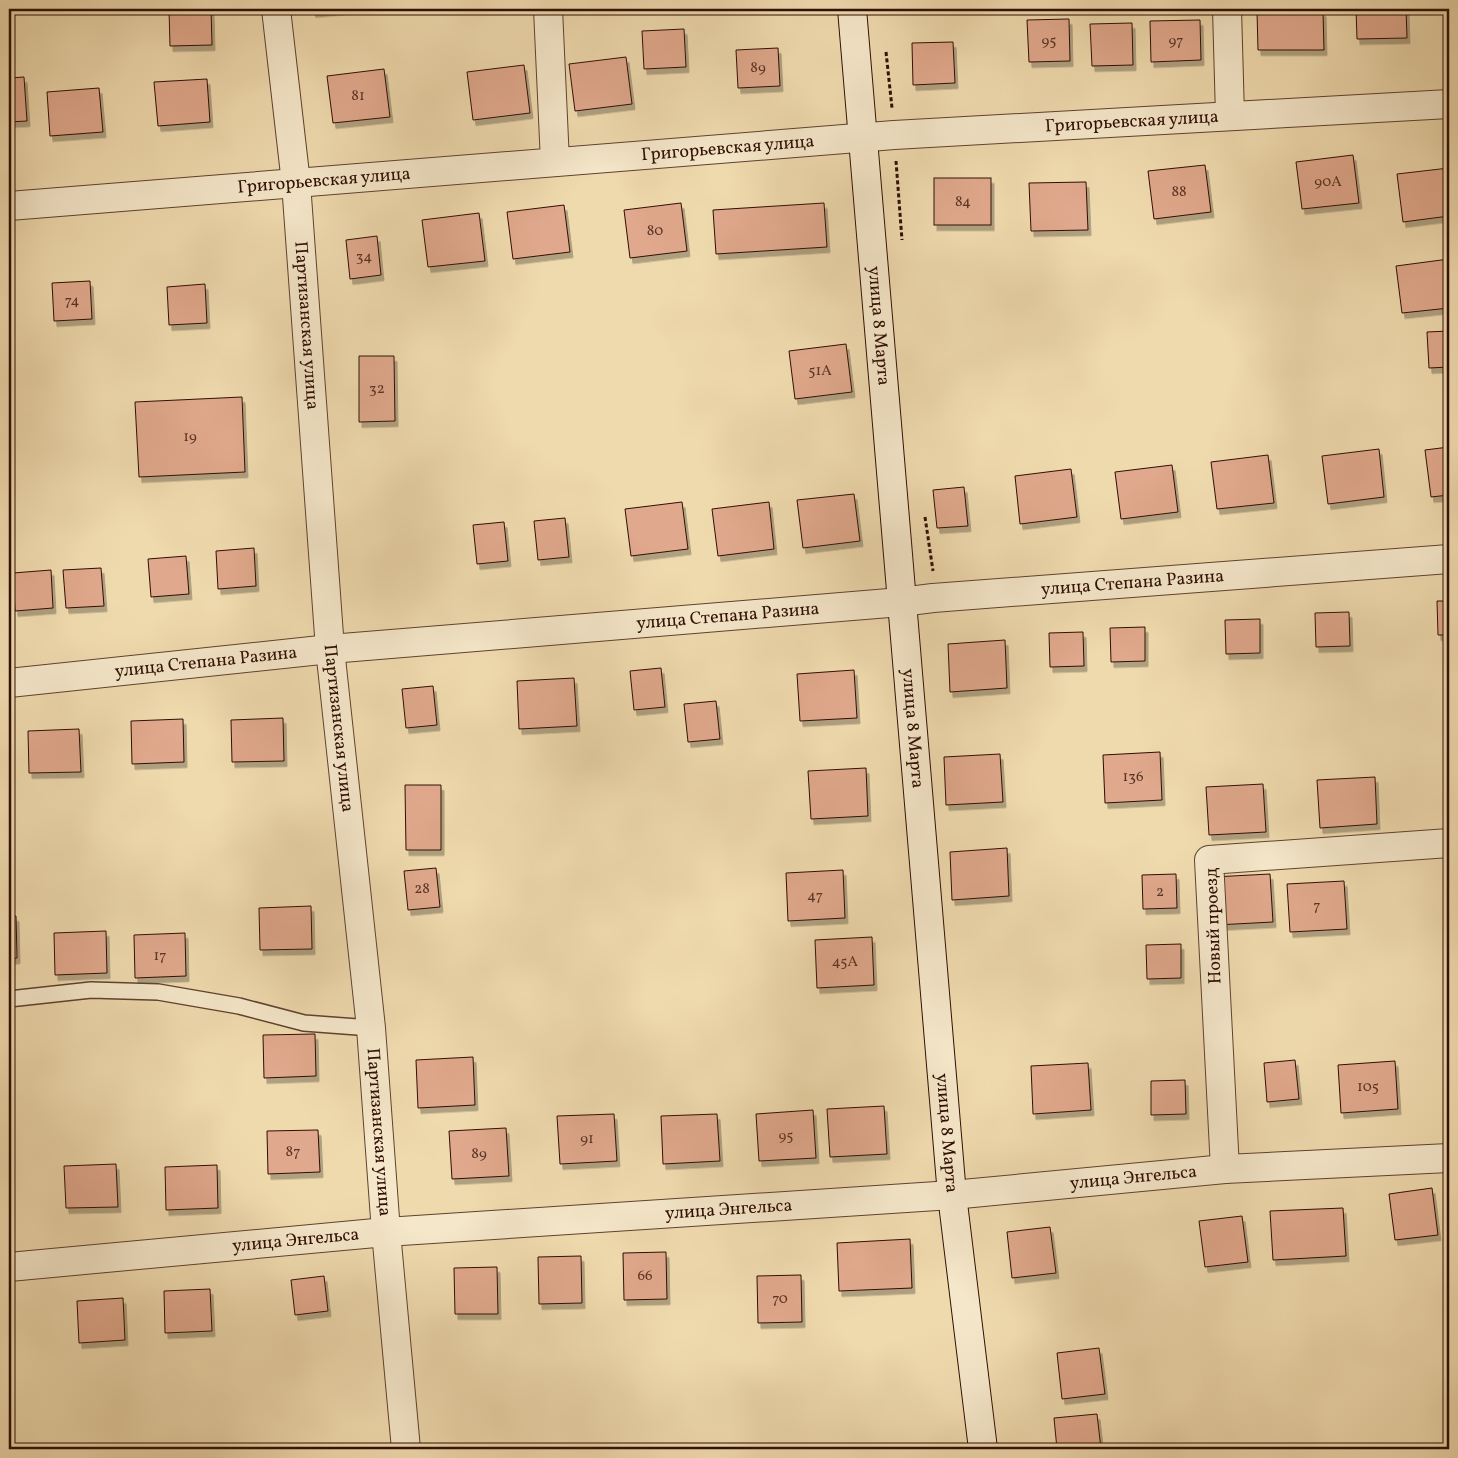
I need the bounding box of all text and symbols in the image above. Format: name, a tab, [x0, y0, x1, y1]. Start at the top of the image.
house number: 95	[1042, 31, 1056, 52]
house number: 97	[1168, 31, 1184, 52]
house number: 89	[750, 58, 766, 79]
house number: 81	[351, 86, 365, 107]
street label: Григорьевская улица	[1044, 104, 1219, 139]
street label: Григорьевская улица	[640, 129, 815, 168]
street label: Григорьевская улица	[236, 161, 412, 200]
house number: 90А	[1314, 172, 1342, 193]
house number: 88	[1171, 182, 1187, 203]
house number: 84	[955, 192, 971, 213]
house number: 80	[647, 221, 663, 242]
street label: Партизанская улица	[288, 240, 325, 411]
house number: 34	[356, 247, 372, 268]
street label: улица 8 Марта	[861, 265, 896, 387]
house number: 74	[65, 291, 79, 312]
house number: 51А	[808, 361, 832, 382]
house number: 32	[369, 379, 385, 400]
house number: 19	[183, 427, 197, 448]
street label: улица Степана Разина	[1040, 564, 1225, 602]
street label: улица Степана Разина	[635, 596, 820, 636]
street label: улица Степана Разина	[113, 640, 299, 684]
street label: Партизанская улица	[317, 643, 360, 814]
street label: улица 8 Марта	[895, 668, 930, 789]
house number: 136	[1122, 767, 1144, 788]
street label: Новый проезд	[1199, 867, 1229, 985]
house number: 28	[414, 879, 430, 900]
house number: 2	[1156, 882, 1164, 903]
house number: 47	[807, 886, 823, 907]
house number: 7	[1313, 896, 1321, 917]
house number: 17	[153, 946, 167, 967]
house number: 45А	[832, 952, 859, 973]
street label: Партизанская улица	[360, 1047, 397, 1217]
street label: улица 8 Марта	[929, 1072, 964, 1194]
house number: 105	[1357, 1077, 1379, 1098]
house number: 95	[779, 1126, 793, 1147]
house number: 91	[580, 1129, 594, 1150]
house number: 87	[286, 1142, 300, 1163]
house number: 89	[471, 1144, 487, 1165]
street label: улица Энгельса	[1069, 1159, 1198, 1196]
street label: улица Энгельса	[664, 1193, 793, 1226]
street label: улица Энгельса	[231, 1222, 360, 1259]
house number: 66	[637, 1266, 653, 1287]
house number: 70	[772, 1289, 788, 1310]

